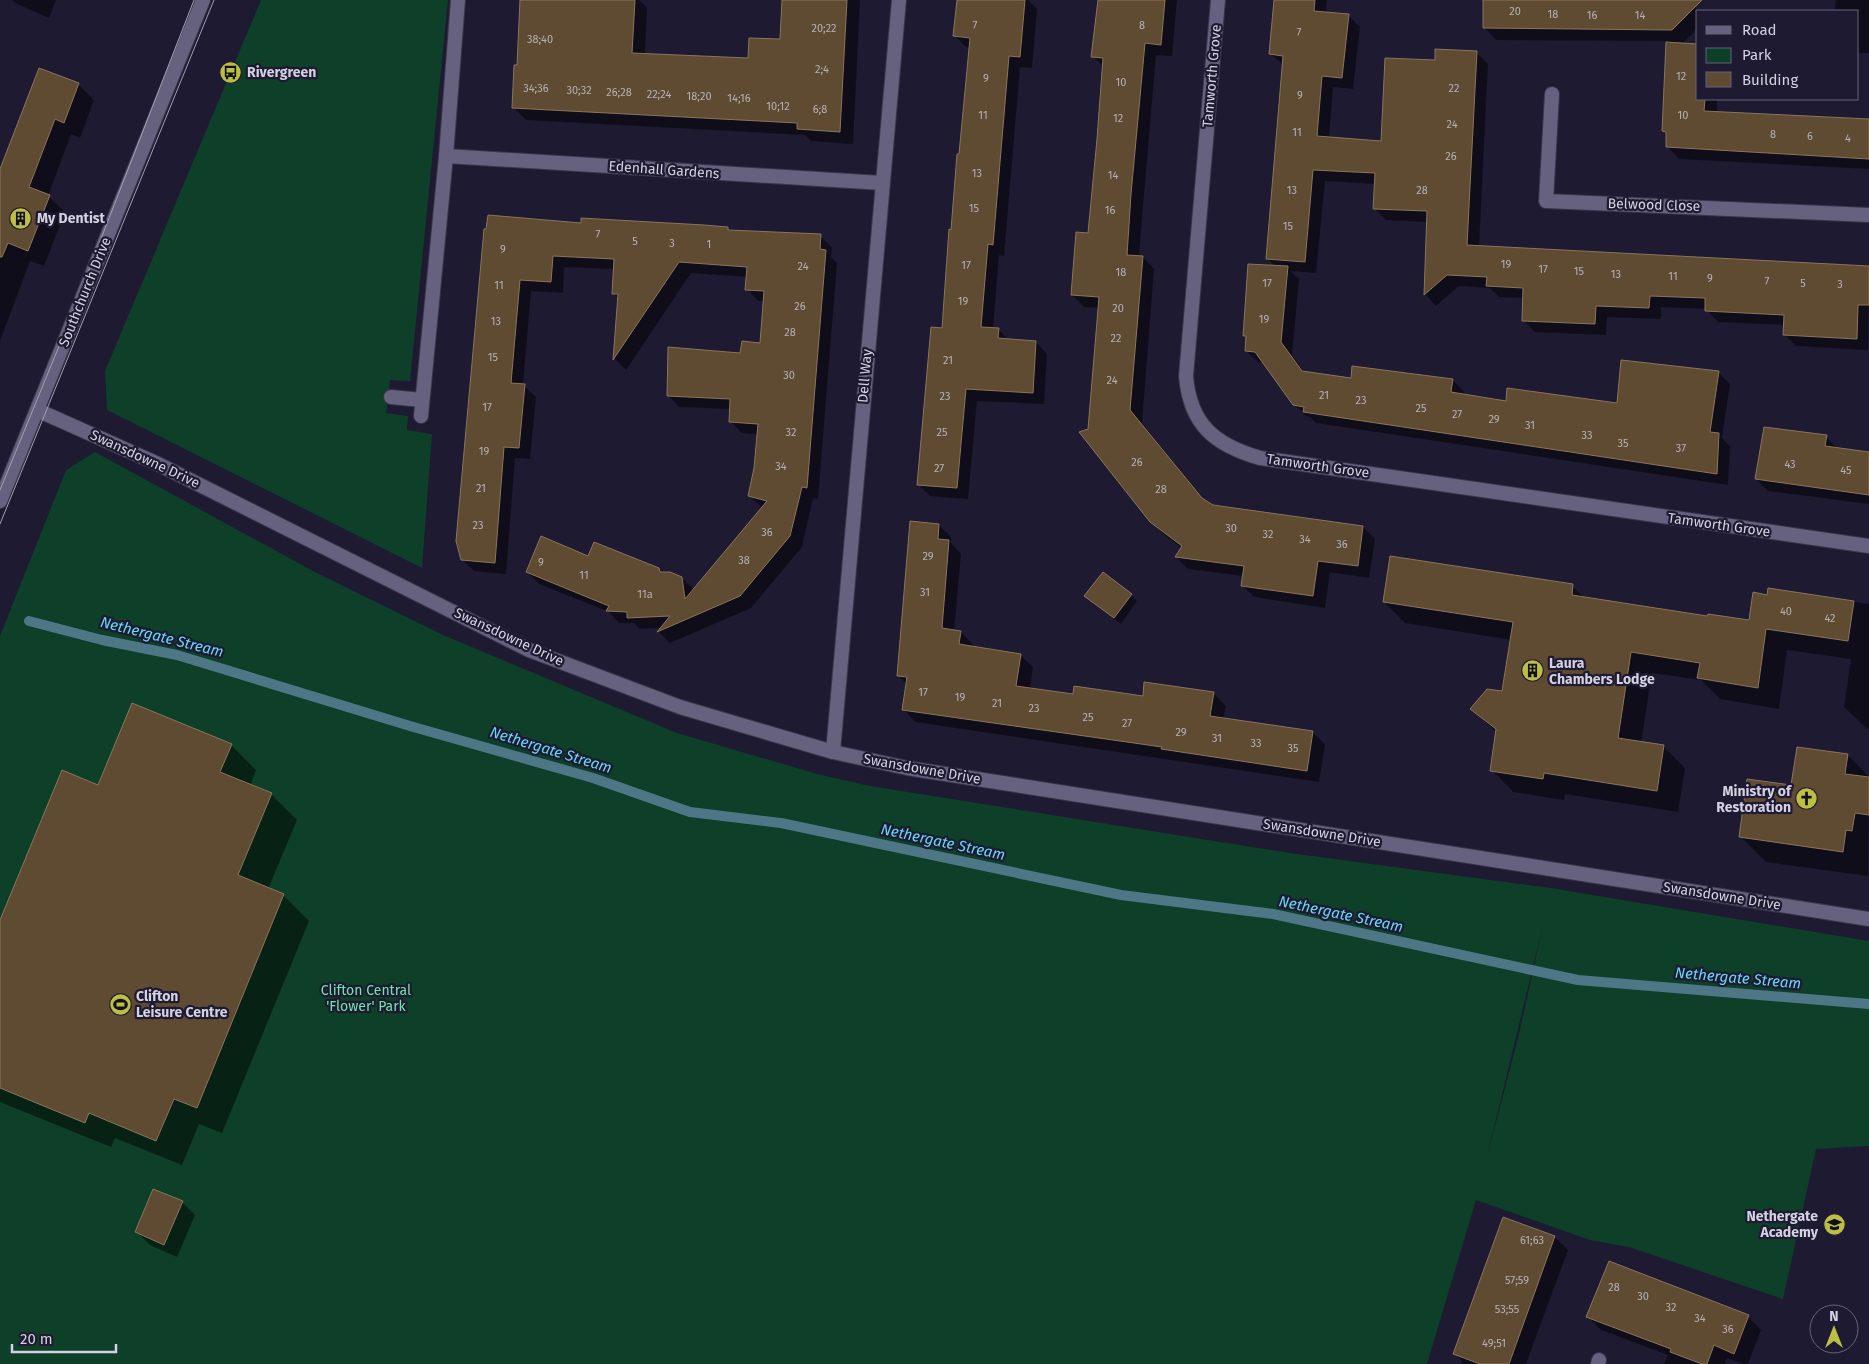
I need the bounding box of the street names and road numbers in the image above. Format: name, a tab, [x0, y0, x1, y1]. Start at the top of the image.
street label: Tamworth Grove	[1199, 24, 1225, 128]
street label: Edenhall Gardens	[608, 158, 721, 182]
street label: Belwood Close	[1607, 195, 1701, 215]
street label: Southchurch Drive	[55, 235, 115, 349]
street label: Dell Way	[854, 348, 876, 404]
street label: Swansdowne Drive	[88, 426, 202, 492]
street label: Tamworth Grove	[1266, 450, 1370, 482]
street label: Tamworth Grove	[1667, 509, 1771, 541]
street label: Swansdowne Drive	[452, 604, 566, 670]
street label: Swansdowne Drive	[862, 750, 982, 788]
street label: Swansdowne Drive	[1262, 815, 1382, 851]
street label: Swansdowne Drive	[1662, 878, 1782, 914]

